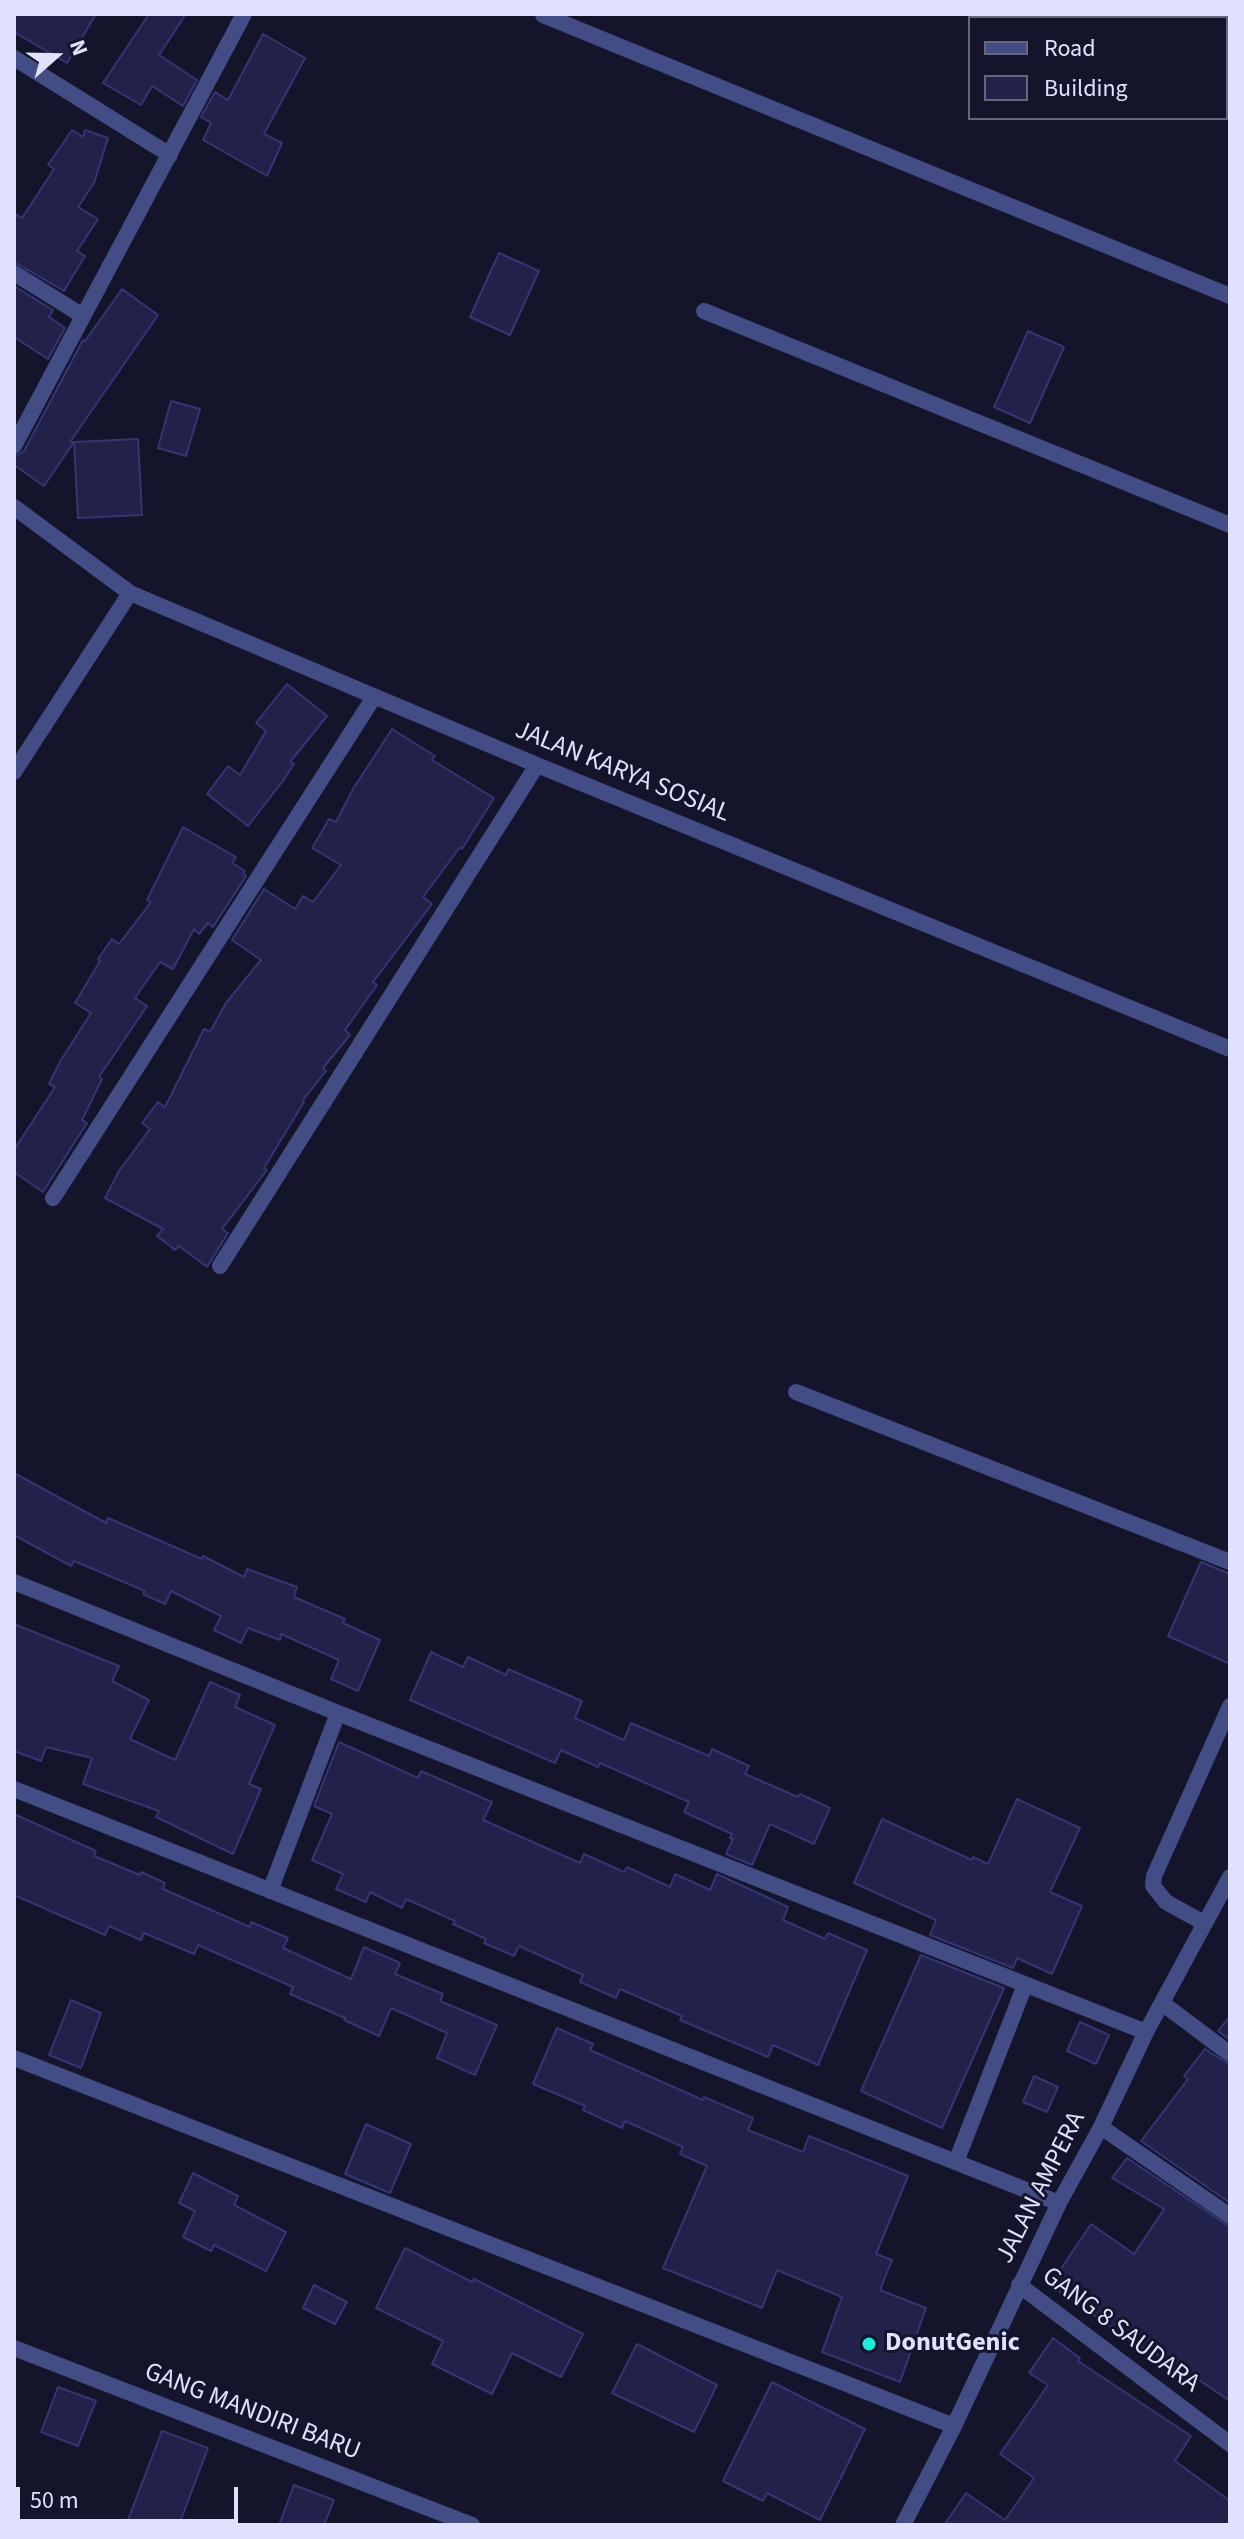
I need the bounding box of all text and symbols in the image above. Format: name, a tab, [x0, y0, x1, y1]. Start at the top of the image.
north arrow	[16, 16, 96, 96]
legend	[968, 16, 1228, 120]
text: Road	[1044, 31, 1096, 66]
text: N	[61, 35, 96, 60]
text: Building	[1044, 71, 1128, 106]
street label: JALAN KARYA SOSIAL	[510, 716, 734, 830]
street label: JALAN AMPERA	[990, 2107, 1094, 2269]
street label: GANG 8 SAUDARA	[1035, 2262, 1205, 2400]
place label: DonutGenic	[885, 2328, 1020, 2360]
marker: DonutGenic	[860, 2335, 878, 2353]
street label: GANG MANDIRI BARU	[140, 2357, 364, 2469]
scale bar	[20, 2471, 242, 2521]
text: 50 m	[30, 2483, 79, 2518]

